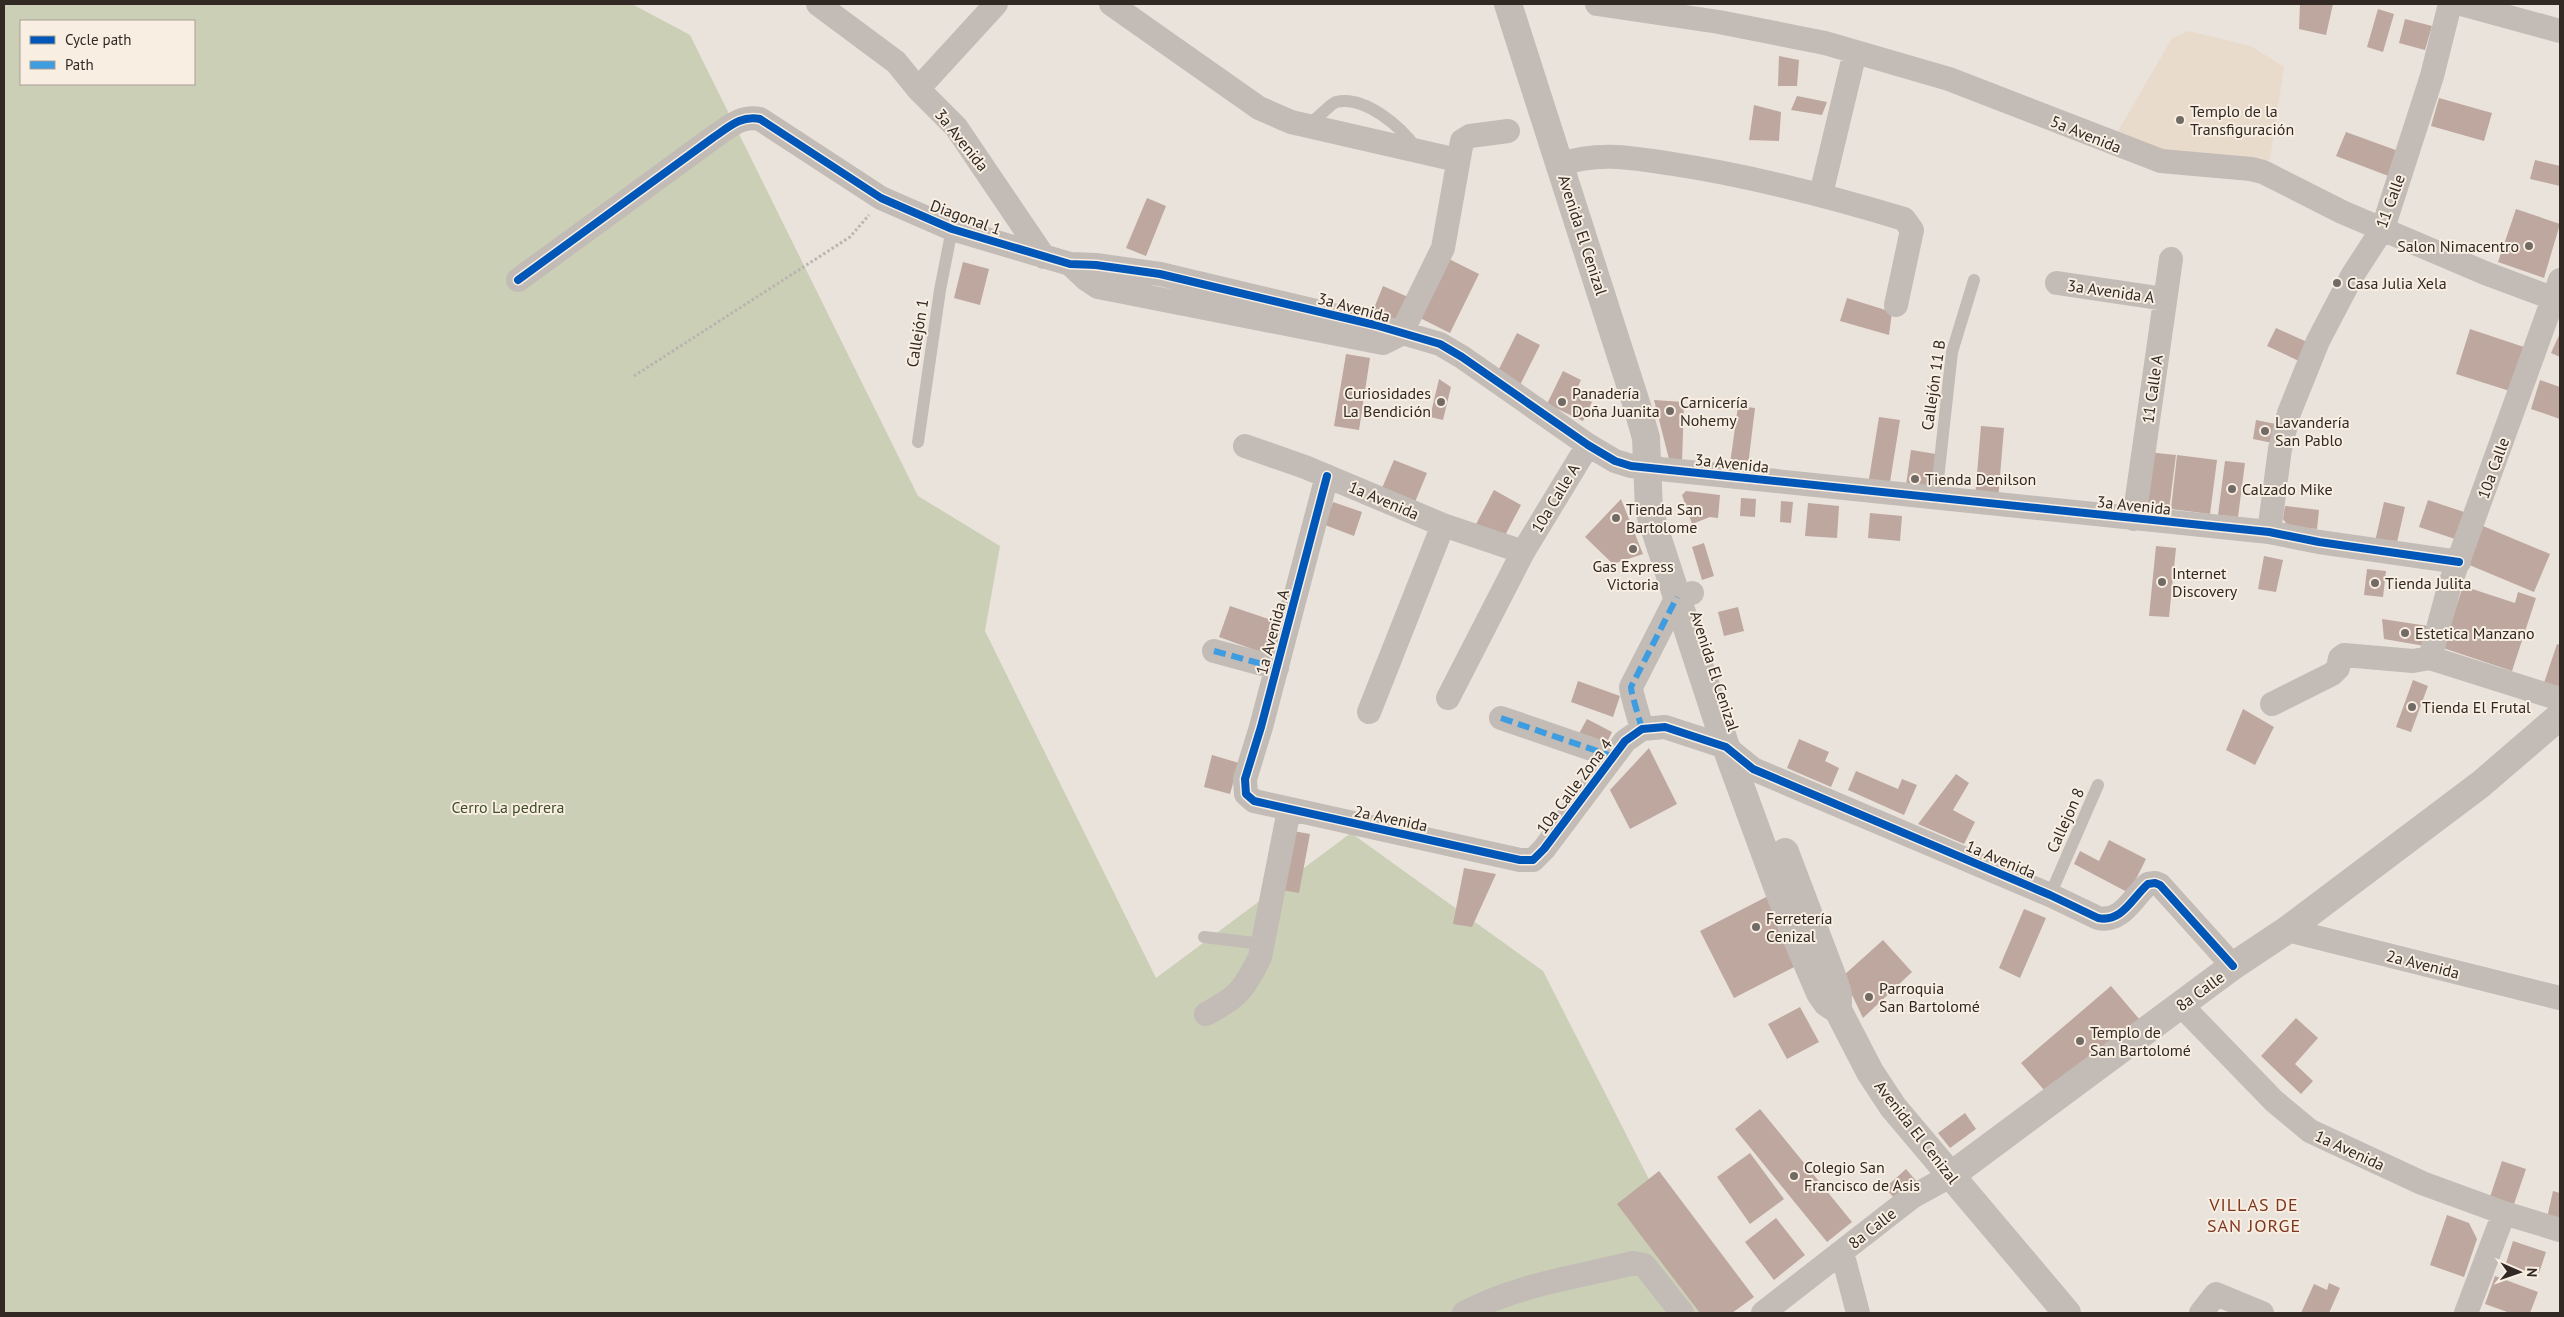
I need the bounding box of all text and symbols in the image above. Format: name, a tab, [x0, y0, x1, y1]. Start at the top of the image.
legend	[20, 20, 195, 85]
text: Cycle path	[65, 30, 131, 49]
text: Path	[65, 55, 94, 74]
place label: Templo de la Transfiguración	[2190, 101, 2294, 139]
street label: 3a Avenida	[931, 105, 993, 175]
street label: 5a Avenida	[2048, 111, 2124, 157]
marker: Templo de la Transfiguración	[2174, 114, 2186, 126]
street label: 11 Calle	[2371, 171, 2409, 231]
street label: Avenida El Cenizal	[1554, 172, 1612, 298]
street label: Diagonal 1	[928, 195, 1004, 239]
place label: Salon Nimacentro	[2397, 236, 2519, 256]
marker: Salon Nimacentro	[2523, 240, 2535, 252]
place label: Casa Julia Xela	[2347, 273, 2447, 293]
street label: 3a Avenida A	[2066, 275, 2156, 307]
marker: Casa Julia Xela	[2331, 277, 2343, 289]
street label: 3a Avenida	[1315, 288, 1393, 326]
street label: Callejón 1	[902, 297, 932, 369]
street label: Callejón 11 B	[1917, 338, 1949, 432]
street label: 11 Calle A	[2137, 353, 2167, 425]
place label: Curiosidades La Bendición	[1343, 383, 1431, 421]
place label: Panadería Doña Juanita	[1572, 383, 1660, 421]
place label: Carnicería Nohemy	[1680, 392, 1748, 430]
marker: Curiosidades La Bendición	[1435, 396, 1447, 408]
marker: Panadería Doña Juanita	[1556, 396, 1568, 408]
marker: Carnicería Nohemy	[1664, 405, 1676, 417]
place label: Lavandería San Pablo	[2275, 412, 2350, 450]
marker: Lavandería San Pablo	[2259, 425, 2271, 437]
street label: 10a Calle	[2473, 435, 2513, 501]
street label: 3a Avenida	[1694, 449, 1770, 477]
street label: 10a Calle A	[1527, 459, 1584, 536]
place label: Tienda Denilson	[1925, 469, 2036, 489]
marker: Tienda Denilson	[1909, 473, 1921, 485]
street label: 1a Avenida	[1346, 476, 1422, 524]
place label: Calzado Mike	[2242, 479, 2333, 499]
marker: Calzado Mike	[2226, 483, 2238, 495]
street label: 3a Avenida	[2096, 491, 2172, 519]
place label: Tienda San Bartolome	[1626, 499, 1702, 537]
marker: Tienda San Bartolome	[1610, 512, 1622, 524]
marker: Gas Express Victoria	[1627, 543, 1639, 555]
place label: Gas Express Victoria	[1592, 556, 1674, 594]
place label: Internet Discovery	[2172, 563, 2238, 601]
place label: Tienda Julita	[2385, 573, 2471, 593]
marker: Internet Discovery	[2156, 576, 2168, 588]
marker: Tienda Julita	[2369, 577, 2381, 589]
street label: 1a Avenida A	[1251, 586, 1293, 677]
street label: Avenida El Cenizal	[1686, 608, 1744, 734]
place label: Estetica Manzano	[2415, 623, 2535, 643]
marker: Estetica Manzano	[2399, 627, 2411, 639]
place label: Tienda El Frutal	[2422, 697, 2531, 717]
marker: Tienda El Frutal	[2406, 701, 2418, 713]
street label: 10a Calle Zona 4	[1532, 734, 1616, 838]
street label: Callejon 8	[2042, 784, 2088, 856]
park label: Cerro La pedrera	[452, 797, 564, 817]
street label: 2a Avenida	[1353, 800, 1429, 836]
street label: 1a Avenida	[1963, 835, 2039, 883]
place label: Ferretería Cenizal	[1766, 908, 1832, 946]
marker: Ferretería Cenizal	[1750, 921, 1762, 933]
street label: 2a Avenida	[2384, 945, 2462, 983]
street label: 8a Calle	[2172, 967, 2228, 1015]
place label: Parroquia San Bartolomé	[1879, 978, 1980, 1016]
marker: Parroquia San Bartolomé	[1863, 991, 1875, 1003]
place label: Templo de San Bartolomé	[2090, 1022, 2191, 1060]
marker: Templo de San Bartolomé	[2074, 1035, 2086, 1047]
street label: Avenida El Cenizal	[1871, 1076, 1964, 1188]
street label: 1a Avenida	[2312, 1125, 2388, 1175]
place label: Colegio San Francisco de Asis	[1804, 1157, 1920, 1195]
marker: Colegio San Francisco de Asis	[1788, 1170, 1800, 1182]
district label: VILLAS DE SAN JORGE	[2207, 1193, 2301, 1237]
street label: 8a Calle	[1844, 1203, 1900, 1253]
north arrow	[2494, 1247, 2544, 1297]
text: N	[2523, 1268, 2541, 1277]

